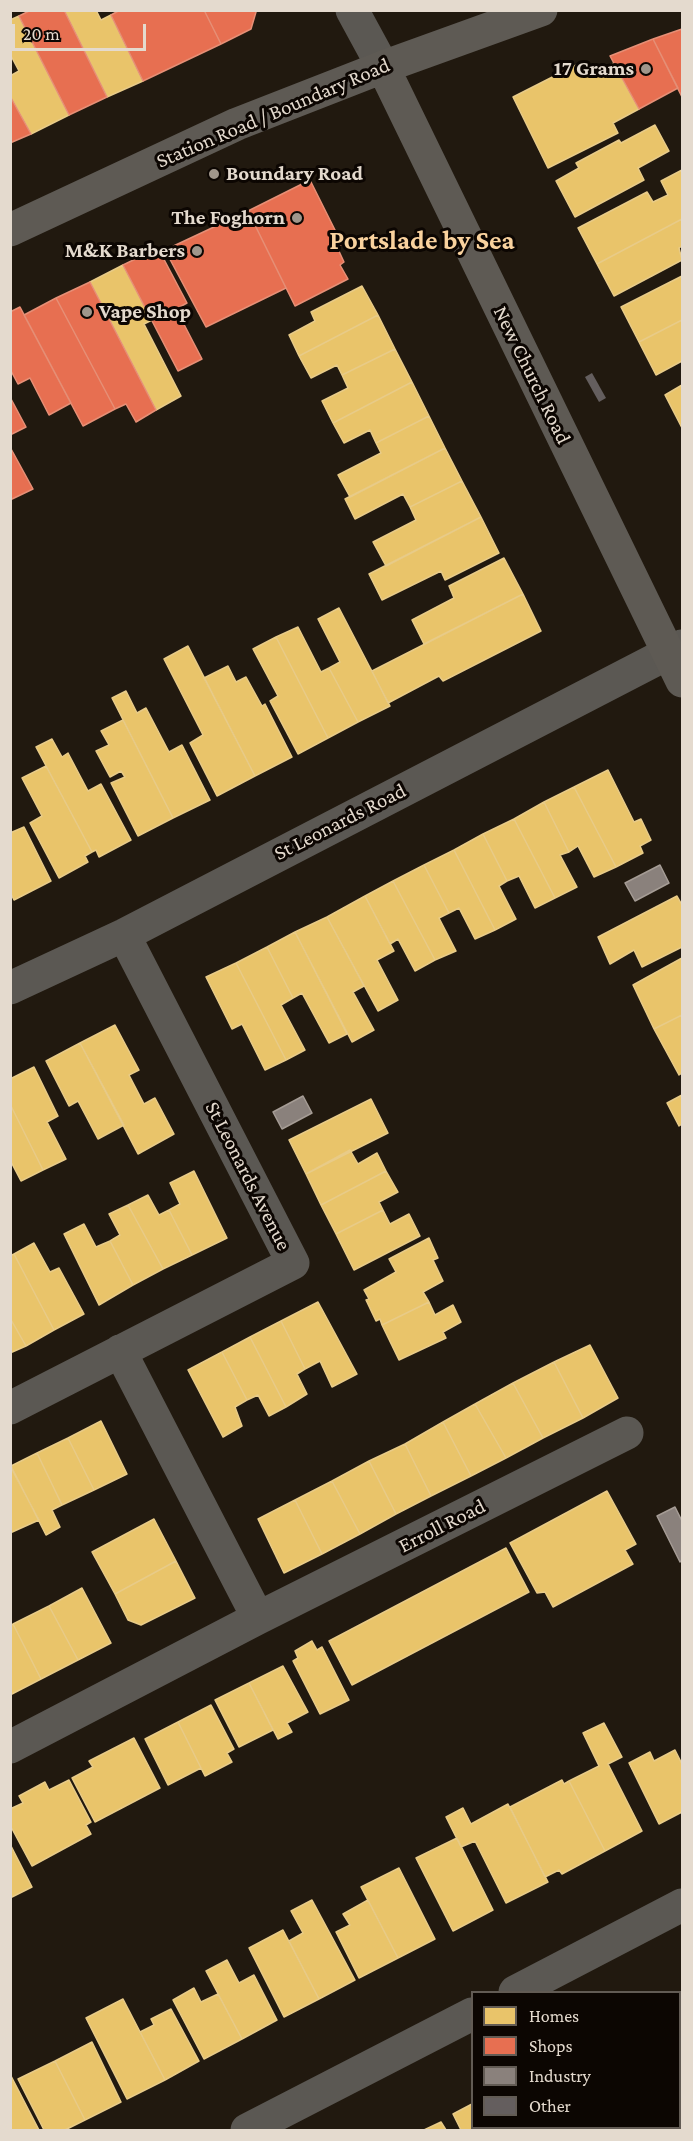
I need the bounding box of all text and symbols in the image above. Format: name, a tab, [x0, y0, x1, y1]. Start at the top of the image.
scale bar	[15, 12, 148, 50]
text: 20 m	[23, 24, 60, 44]
street label: Station Road / Boundary Road	[152, 52, 394, 174]
place label: 17 Grams	[554, 56, 634, 82]
marker: 17 Grams	[639, 62, 653, 76]
place label: Boundary Road	[226, 161, 363, 187]
marker: Boundary Road	[207, 167, 221, 181]
place label: The Foghorn	[171, 205, 285, 231]
marker: The Foghorn	[290, 211, 304, 225]
district label: Portslade by Sea	[329, 225, 515, 257]
place label: M&K Barbers	[65, 238, 185, 264]
marker: M&K Barbers	[190, 244, 204, 258]
place label: Vape Shop	[99, 299, 191, 325]
street label: New Church Road	[488, 302, 576, 448]
marker: Vape Shop	[80, 305, 94, 319]
street label: St Leonards Road	[270, 778, 410, 866]
street label: St Leonards Avenue	[200, 1097, 296, 1255]
street label: Erroll Road	[394, 1493, 490, 1559]
legend	[471, 1991, 681, 2129]
text: Homes	[529, 2006, 579, 2026]
text: Shops	[529, 2036, 573, 2056]
text: Industry	[529, 2066, 591, 2086]
text: Other	[529, 2096, 571, 2116]

